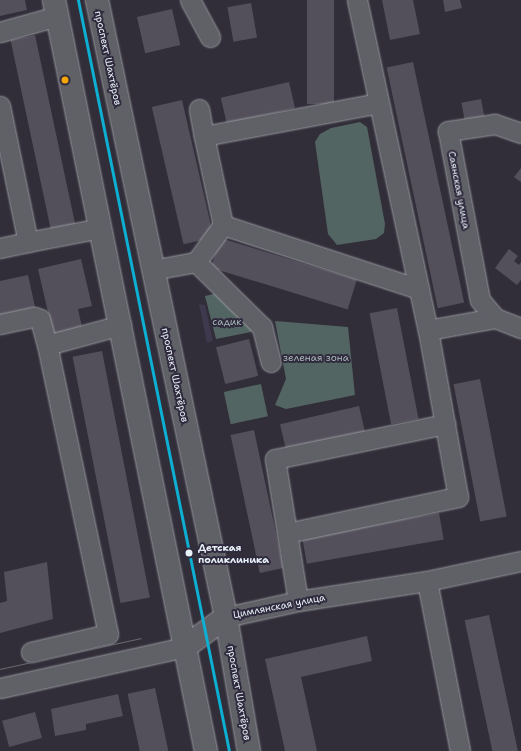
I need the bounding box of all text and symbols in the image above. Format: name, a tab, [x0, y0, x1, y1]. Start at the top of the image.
street label: проспект Шахтёров	[92, 10, 124, 106]
unlabelled marker	[60, 75, 70, 85]
street label: Саянская улица	[446, 150, 472, 230]
park label: садик	[212, 316, 242, 328]
street label: проспект Шахтёров	[159, 327, 191, 423]
park label: зеленая зона	[283, 352, 349, 364]
place label: Детская поликлиника	[198, 541, 269, 564]
marker: Детская поликлиника	[183, 547, 195, 559]
street label: Цимлянская улица	[232, 591, 326, 621]
street label: проспект Шахтёров	[225, 645, 253, 741]

